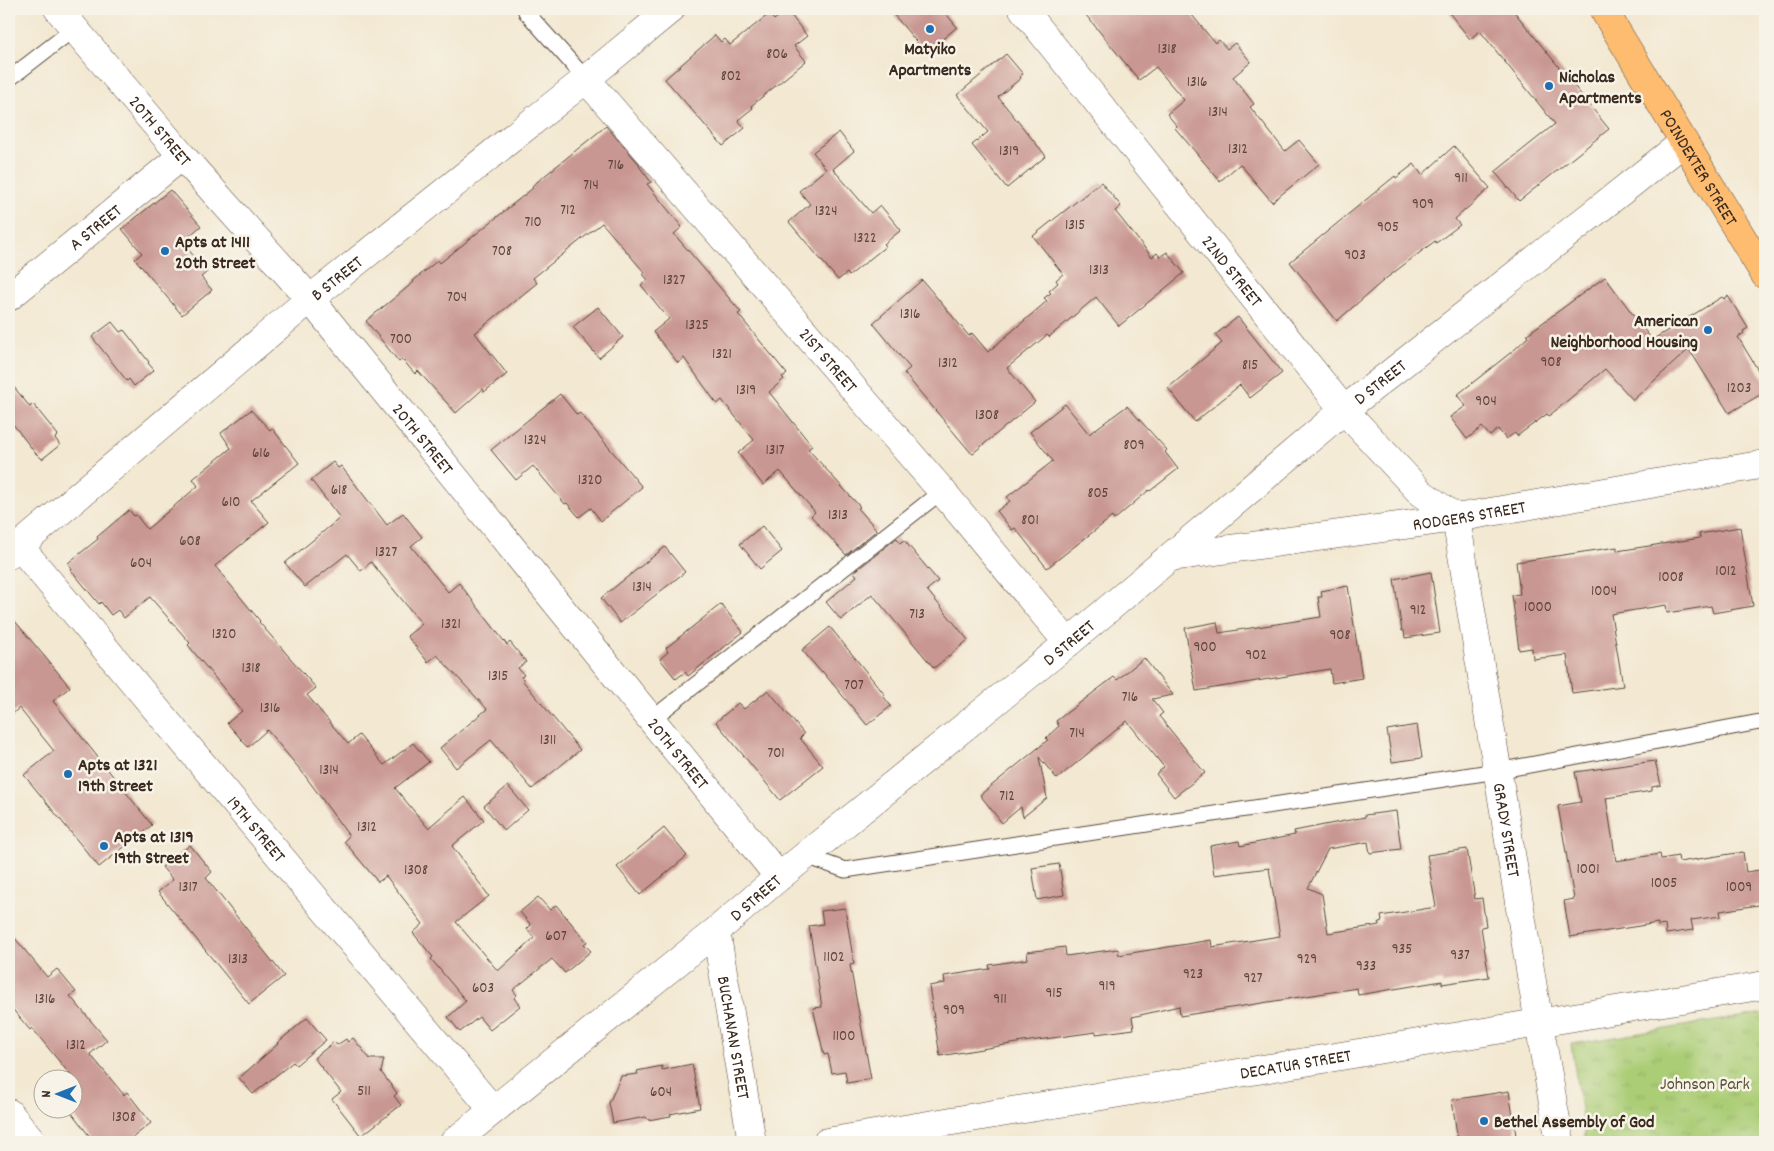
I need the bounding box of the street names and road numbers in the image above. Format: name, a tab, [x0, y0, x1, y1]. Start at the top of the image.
street label: 20TH STREET	[121, 91, 196, 173]
street label: POINDEXTER STREET	[1652, 105, 1742, 231]
street label: A STREET	[65, 200, 128, 258]
street label: 22ND STREET	[1194, 231, 1267, 313]
street label: B STREET	[307, 251, 369, 308]
street label: 21ST STREET	[792, 323, 862, 399]
street label: D STREET	[1350, 355, 1413, 412]
street label: 20TH STREET	[385, 399, 458, 481]
street label: RODGERS STREET	[1411, 496, 1528, 539]
street label: D STREET	[1039, 615, 1102, 673]
street label: 20TH STREET	[640, 713, 713, 796]
street label: GRADY STREET	[1485, 781, 1525, 879]
street label: 19TH STREET	[219, 792, 290, 869]
street label: D STREET	[726, 870, 788, 929]
street label: BUCHANAN STREET	[709, 974, 754, 1101]
street label: DECATUR STREET	[1238, 1044, 1353, 1088]

